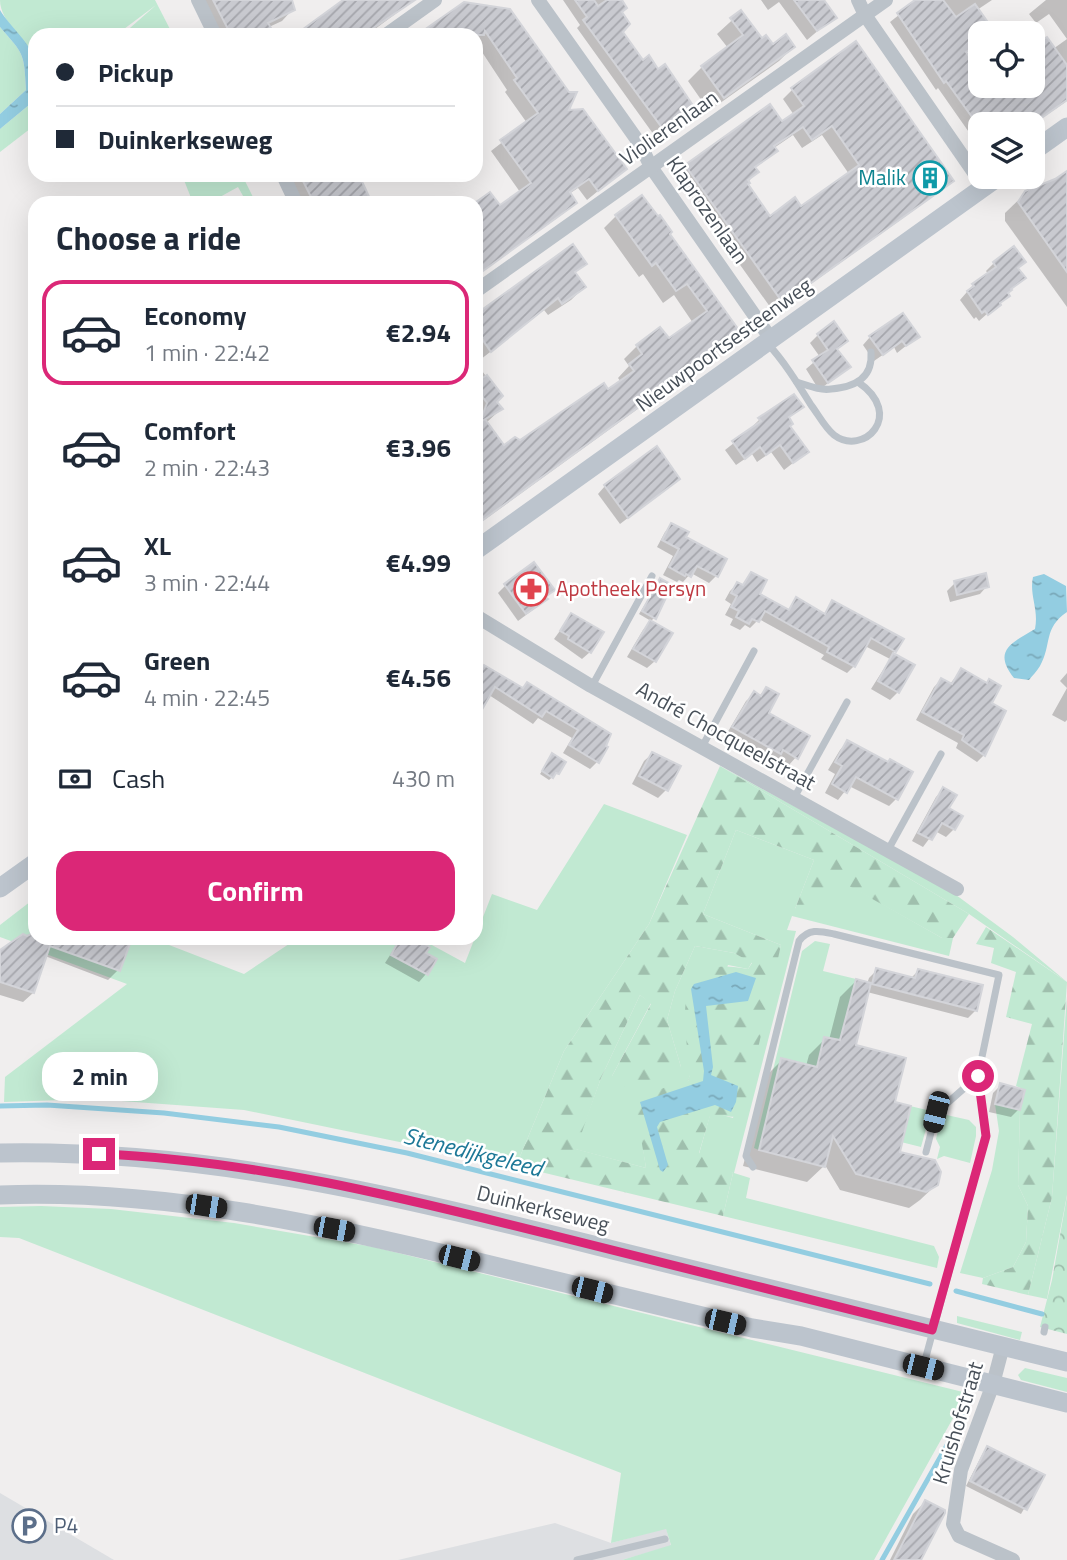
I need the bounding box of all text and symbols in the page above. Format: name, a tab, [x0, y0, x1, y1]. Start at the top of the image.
map controls	[968, 21, 1045, 189]
button: locate	[968, 21, 1045, 98]
text: Pickup	[98, 53, 174, 92]
street label: Violierenlaan	[613, 81, 724, 173]
button: layers	[968, 112, 1045, 189]
text: Duinkerkseweg	[98, 120, 272, 159]
street label: Klaprozenlaan	[659, 149, 757, 270]
building icon: Malik	[911, 159, 949, 197]
place label: Malik	[858, 161, 906, 193]
text: Choose a ride	[56, 214, 241, 262]
street label: Nieuwpoortsesteenweg	[628, 269, 819, 419]
text: Economy	[144, 296, 246, 335]
icon: car	[60, 301, 123, 364]
text: €2.94	[386, 313, 451, 352]
text: 1 min · 22:42	[144, 335, 270, 370]
text: Comfort	[144, 411, 236, 450]
icon: car	[60, 416, 123, 479]
text: €3.96	[386, 428, 451, 467]
text: 2 min · 22:43	[144, 450, 270, 485]
text: XL	[144, 526, 171, 565]
icon: car	[60, 531, 123, 594]
text: €4.99	[386, 543, 451, 582]
text: 3 min · 22:44	[144, 565, 270, 600]
pharmacy icon: Apotheek Persyn	[512, 570, 550, 608]
place label: Apotheek Persyn	[556, 572, 706, 604]
text: Green	[144, 641, 210, 680]
icon: car	[60, 646, 123, 709]
text: €4.56	[386, 658, 451, 697]
street label: André Chocqueelstraat	[631, 672, 823, 798]
text: 4 min · 22:45	[144, 680, 270, 715]
text: Cash	[112, 759, 165, 798]
icon: cash	[56, 760, 94, 798]
text: 430 m	[392, 761, 455, 796]
button: Confirm	[56, 851, 455, 931]
callout: 2 min	[41, 1052, 157, 1102]
text: 2 min	[72, 1059, 128, 1094]
route start	[962, 1060, 994, 1092]
car	[921, 1089, 952, 1135]
water label: Stenedijkgeleed	[400, 1117, 548, 1186]
route end	[83, 1138, 115, 1170]
street label: Duinkerkseweg	[473, 1176, 613, 1240]
car	[184, 1192, 229, 1220]
car	[312, 1215, 357, 1243]
car	[437, 1243, 482, 1273]
car	[570, 1275, 615, 1305]
car	[703, 1307, 748, 1337]
car	[901, 1352, 946, 1382]
street label: Kruishofstraat	[923, 1357, 991, 1488]
parking icon: P4	[10, 1507, 48, 1545]
place label: P4	[54, 1509, 78, 1541]

